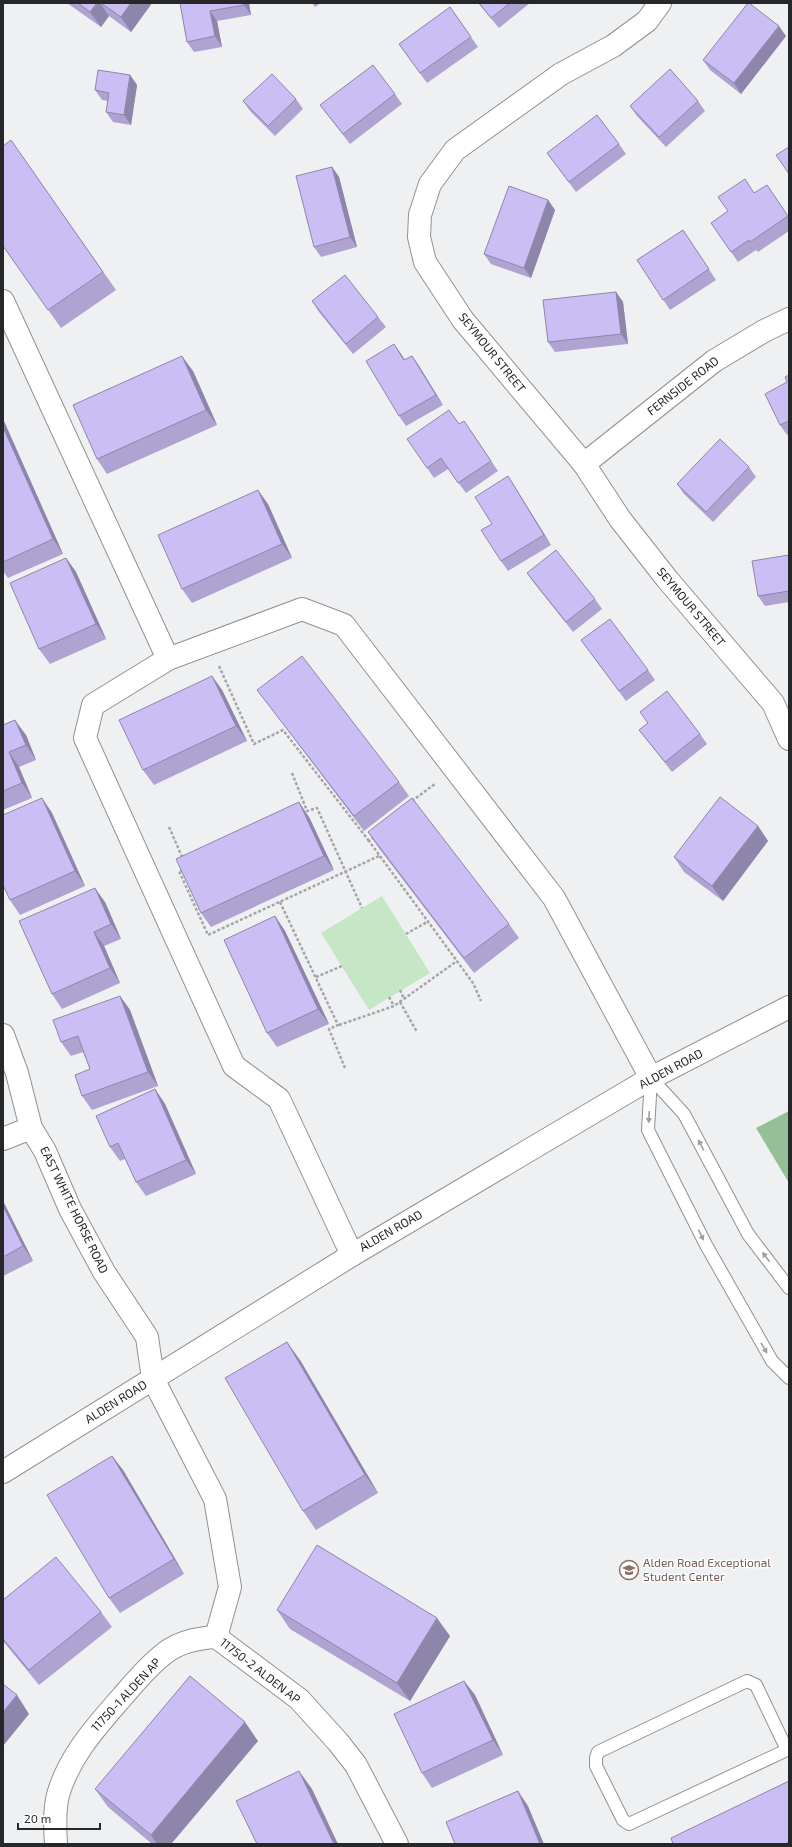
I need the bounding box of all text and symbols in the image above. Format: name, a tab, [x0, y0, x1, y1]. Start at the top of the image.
street label: SEYMOUR STREET	[456, 310, 529, 395]
street label: FERNSIDE ROAD	[644, 353, 721, 418]
street label: SEYMOUR STREET	[655, 564, 729, 649]
street label: ALDEN ROAD	[636, 1045, 705, 1091]
one-way arrow	[646, 1111, 653, 1123]
one-way arrow	[697, 1139, 704, 1151]
street label: EAST WHITE HORSE ROAD	[38, 1144, 112, 1275]
street label: ALDEN ROAD	[357, 1206, 424, 1254]
one-way arrow	[698, 1229, 704, 1241]
one-way arrow	[761, 1252, 770, 1263]
one-way arrow	[761, 1342, 768, 1354]
street label: ALDEN ROAD	[82, 1377, 149, 1426]
place label: Alden Road Exceptional Student Center	[643, 1555, 771, 1583]
school or university icon: Alden Road Exceptional Student Center	[618, 1559, 640, 1581]
street label: 11750-2 ALDEN AP	[218, 1635, 303, 1706]
street label: 11750-1 ALDEN AP	[88, 1655, 163, 1734]
scale bar	[18, 1805, 100, 1831]
text: 20 m	[24, 1811, 51, 1825]

